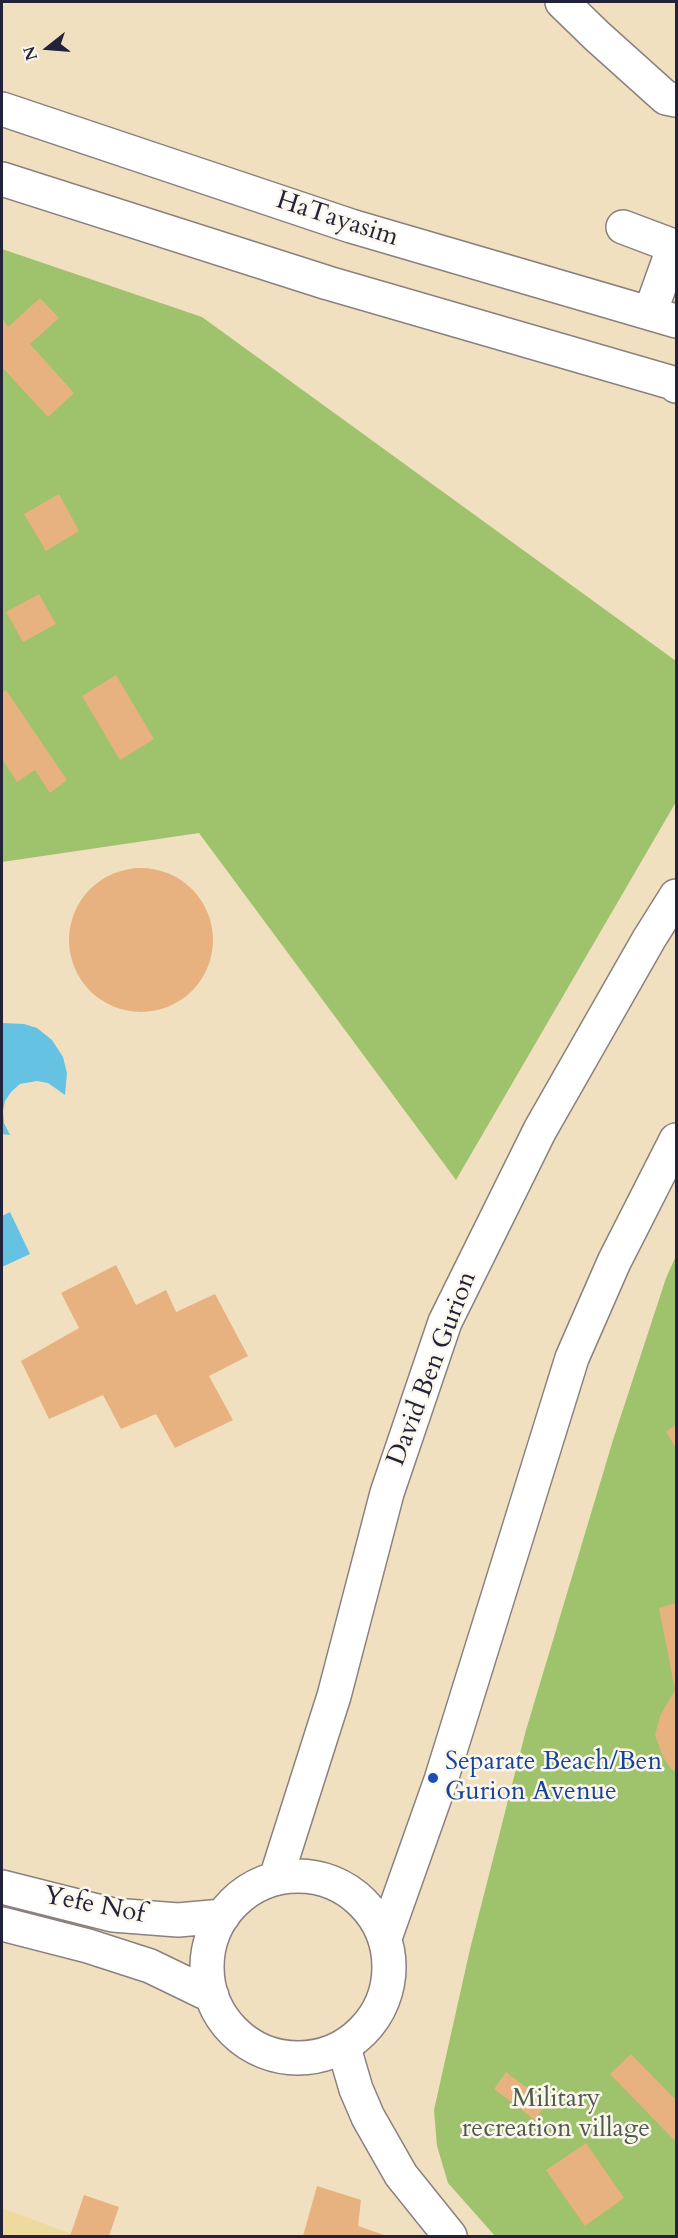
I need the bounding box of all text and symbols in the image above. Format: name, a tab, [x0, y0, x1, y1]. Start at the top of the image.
north arrow	[18, 18, 78, 78]
text: N	[18, 43, 43, 63]
street label: HaTayasim	[272, 186, 402, 254]
street label: David Ben Gurion	[382, 1268, 484, 1470]
place label: Separate Beach/Ben Gurion Avenue	[445, 1747, 662, 1808]
marker: Separate Beach/Ben Gurion Avenue	[426, 1771, 440, 1785]
street label: Yefe Nof	[41, 1881, 147, 1931]
park label: Military recreation village	[462, 2084, 650, 2146]

